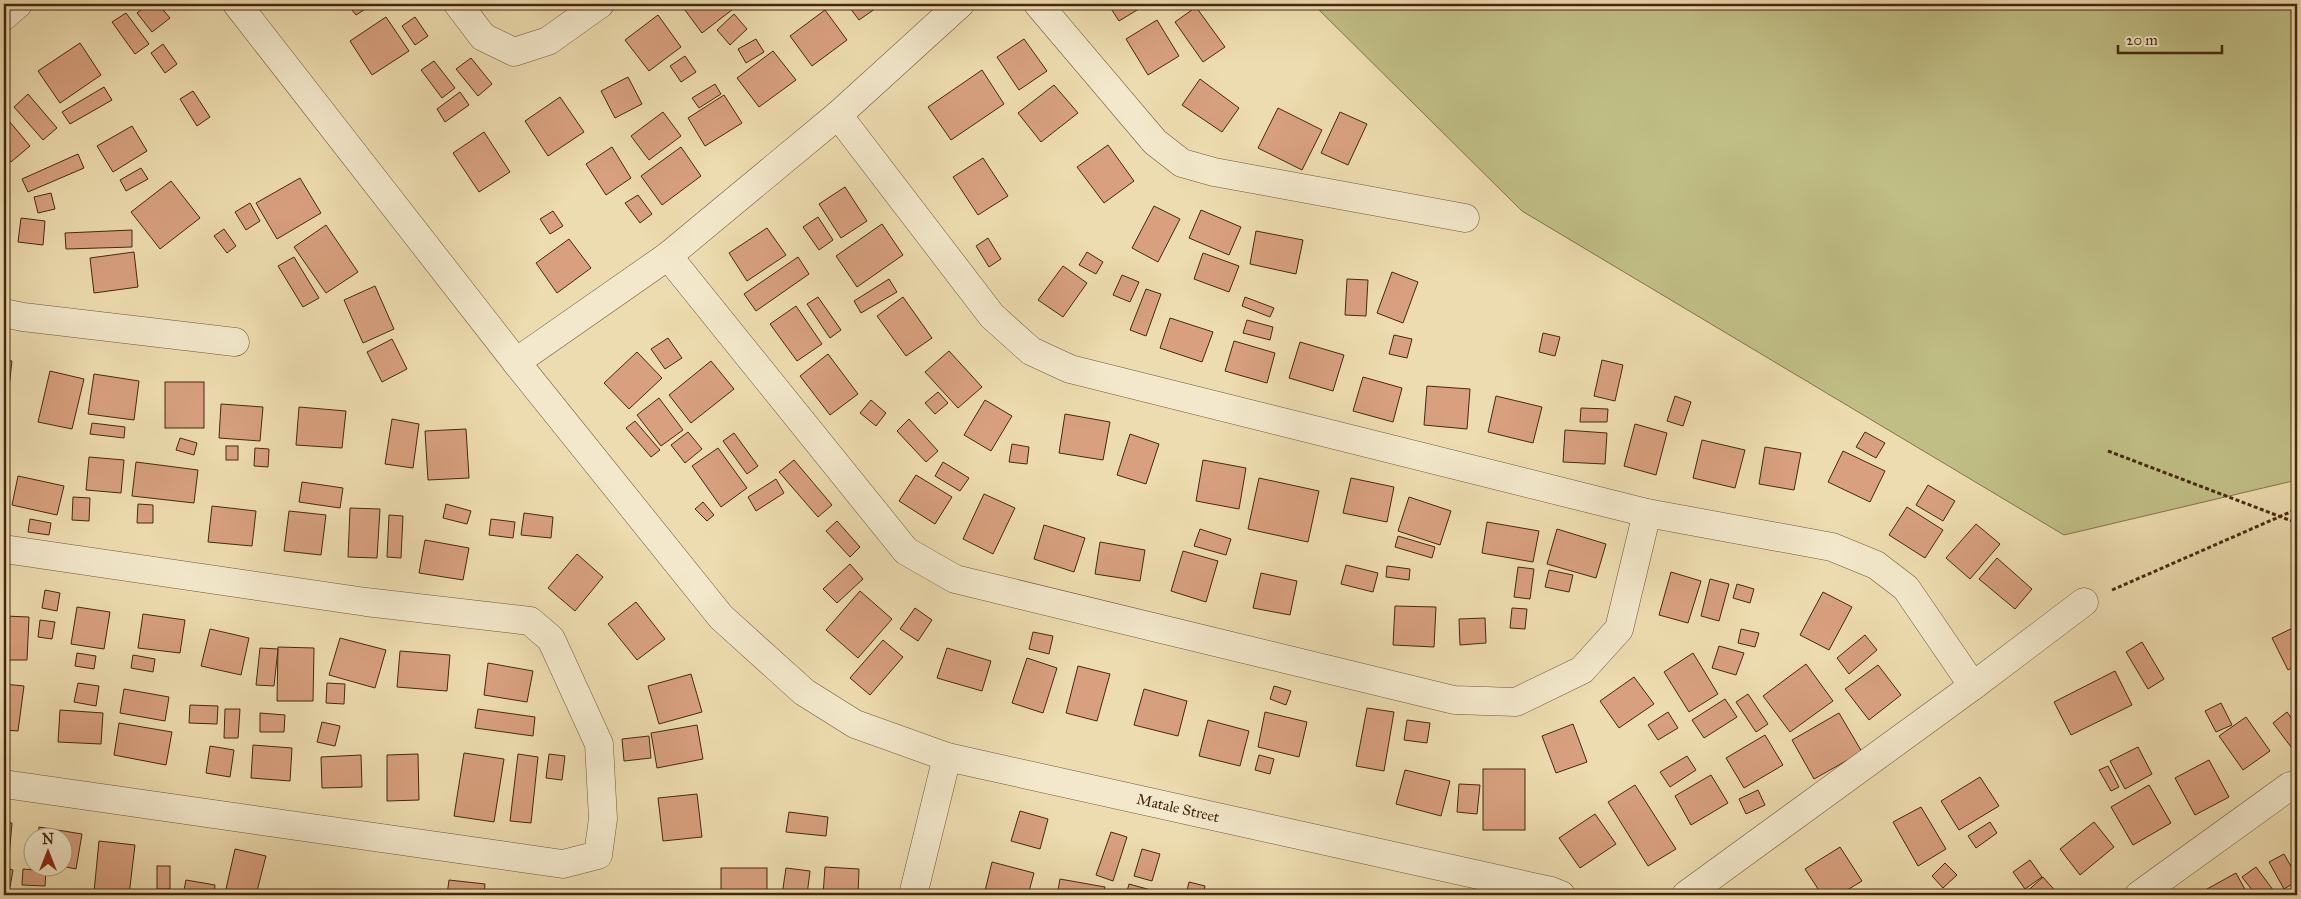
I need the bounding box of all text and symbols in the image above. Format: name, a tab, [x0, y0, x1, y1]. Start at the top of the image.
scale bar	[2118, 22, 2222, 54]
text: 20 m	[2126, 31, 2158, 49]
street label: Matale Street	[1135, 790, 1222, 826]
north arrow	[22, 826, 72, 876]
text: N	[42, 831, 54, 848]

